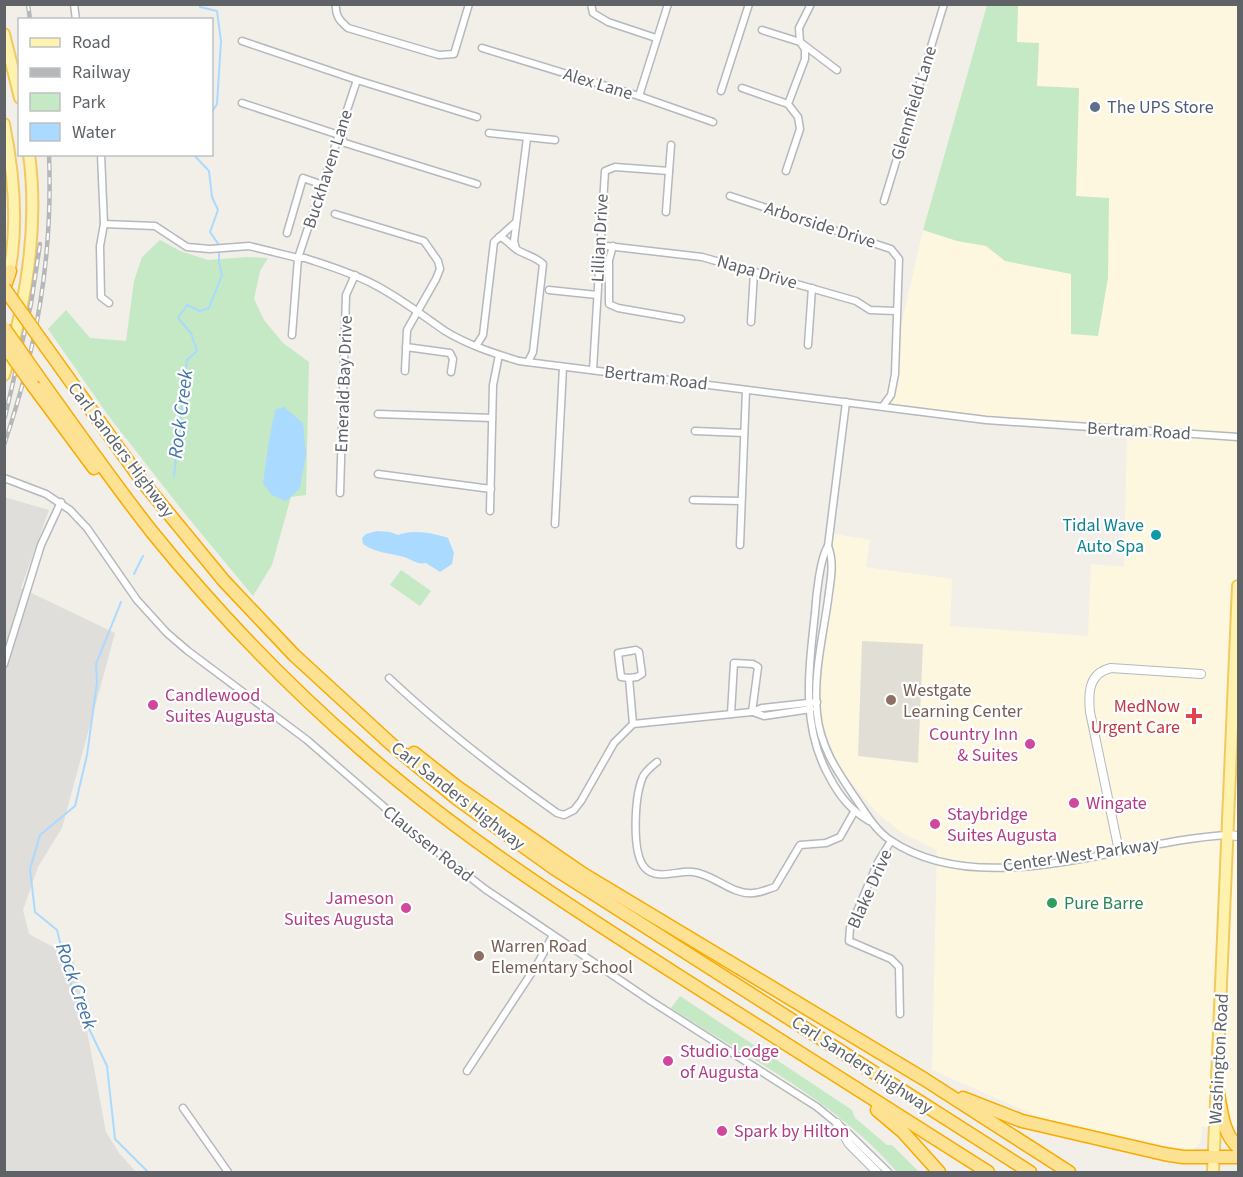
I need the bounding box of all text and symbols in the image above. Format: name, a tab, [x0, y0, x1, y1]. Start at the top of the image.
legend	[18, 18, 213, 156]
text: Road	[72, 30, 111, 55]
street label: Glennfield Lane	[885, 43, 943, 163]
text: Railway	[72, 60, 131, 85]
street label: Alex Lane	[560, 62, 636, 106]
text: Park	[72, 90, 106, 115]
place label: The UPS Store	[1107, 95, 1214, 120]
marker: The UPS Store	[1088, 100, 1102, 114]
street label: Buckhaven Lane	[297, 106, 359, 232]
text: Water	[72, 120, 116, 145]
street label: Lillian Drive	[585, 193, 615, 283]
street label: Arborside Drive	[761, 195, 879, 255]
street label: Napa Drive	[714, 249, 800, 295]
street label: Emerald Bay Drive	[329, 315, 359, 453]
street label: Bertram Road	[603, 359, 709, 397]
water label: Rock Creek	[162, 367, 200, 460]
street label: Carl Sanders Highway	[62, 377, 181, 523]
street label: Bertram Road	[1086, 416, 1192, 446]
place label: Tidal Wave Auto Spa	[1062, 513, 1144, 559]
marker: Tidal Wave Auto Spa	[1149, 528, 1163, 542]
place label: Westgate Learning Center	[903, 678, 1023, 724]
place label: Candlewood Suites Augusta	[165, 683, 275, 729]
marker: Westgate Learning Center	[884, 693, 898, 707]
place label: MedNow Urgent Care	[1091, 694, 1180, 740]
marker: Candlewood Suites Augusta	[146, 698, 160, 712]
marker: MedNow Urgent Care	[1185, 707, 1203, 725]
place label: Country Inn & Suites	[929, 722, 1018, 768]
street label: Carl Sanders Highway	[386, 736, 531, 857]
marker: Country Inn & Suites	[1023, 737, 1037, 751]
place label: Wingate	[1086, 791, 1147, 816]
marker: Wingate	[1067, 796, 1081, 810]
street label: Claussen Road	[377, 800, 479, 888]
place label: Staybridge Suites Augusta	[947, 802, 1057, 848]
marker: Staybridge Suites Augusta	[928, 817, 942, 831]
street label: Center West Parkway	[1001, 832, 1161, 878]
street label: Blake Drive	[841, 845, 899, 933]
place label: Jameson Suites Augusta	[284, 886, 394, 932]
place label: Pure Barre	[1064, 891, 1144, 916]
marker: Pure Barre	[1045, 896, 1059, 910]
marker: Jameson Suites Augusta	[399, 901, 413, 915]
place label: Warren Road Elementary School	[491, 934, 633, 980]
water label: Rock Creek	[48, 939, 104, 1033]
marker: Warren Road Elementary School	[472, 949, 486, 963]
street label: Washington Road	[1203, 993, 1235, 1125]
street label: Carl Sanders Highway	[786, 1010, 938, 1120]
place label: Studio Lodge of Augusta	[680, 1039, 779, 1085]
marker: Studio Lodge of Augusta	[661, 1054, 675, 1068]
place label: Spark by Hilton	[734, 1119, 849, 1144]
marker: Spark by Hilton	[715, 1124, 729, 1138]

